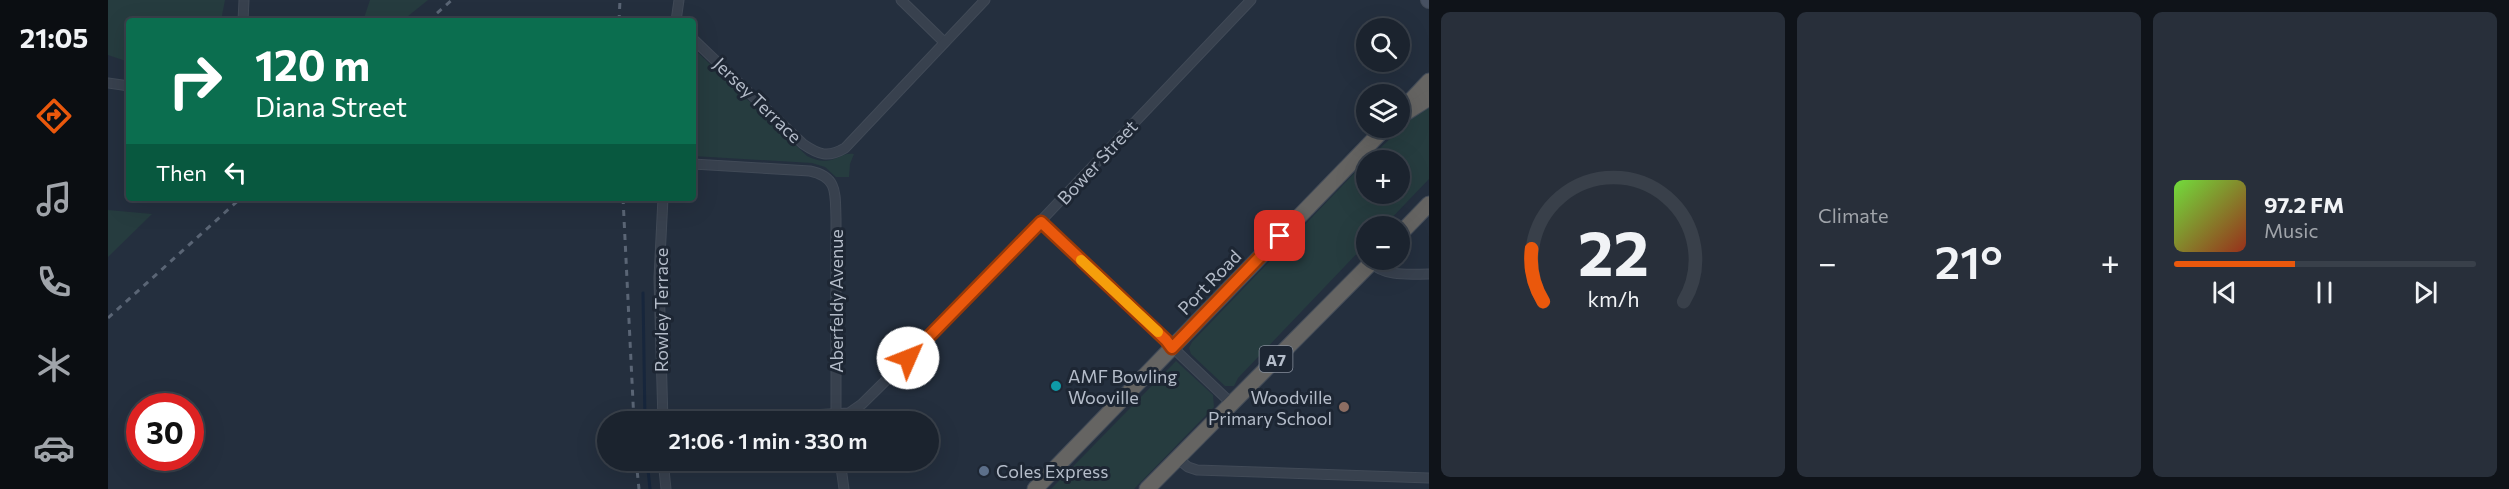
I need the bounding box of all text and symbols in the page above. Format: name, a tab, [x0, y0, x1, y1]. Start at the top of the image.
map controls	[1356, 18, 1410, 270]
button: search	[1356, 18, 1410, 72]
text: 21:05	[20, 21, 88, 54]
text: 120 m	[255, 38, 370, 90]
icon: right	[156, 42, 234, 120]
street label: Jersey Terrace	[710, 53, 806, 147]
button: layers	[1356, 84, 1410, 138]
text: Diana Street	[255, 90, 407, 123]
icon: directions	[33, 95, 75, 137]
street label: Bower Street	[1052, 115, 1142, 209]
button: +	[1356, 150, 1410, 204]
icon: left	[219, 156, 252, 189]
text: Then	[156, 159, 207, 186]
icon: music	[33, 178, 75, 220]
text: 97.2 FM	[2264, 191, 2344, 218]
text: Climate	[1818, 203, 1888, 227]
pin	[1254, 210, 1305, 261]
text: 22	[1577, 213, 1649, 289]
button: −	[1356, 216, 1410, 270]
text: Music	[2264, 218, 2318, 242]
icon: arrive	[1263, 219, 1296, 252]
street label: Aberfeldy Avenue	[825, 229, 847, 373]
text: 21°	[1935, 233, 2003, 288]
text: −	[1818, 241, 1837, 282]
text: +	[2101, 241, 2120, 282]
street label: Port Road	[1173, 245, 1245, 319]
street label: Rowley Terrace	[650, 248, 672, 372]
icon: phone	[33, 261, 75, 303]
icon: previous	[2208, 276, 2241, 309]
icon: pause	[2308, 276, 2341, 309]
icon: next	[2409, 276, 2442, 309]
text: km/h	[1587, 285, 1639, 311]
position arrow	[876, 326, 940, 390]
icon: climate	[33, 344, 75, 386]
road number: A7	[1260, 346, 1292, 372]
place label: AMF Bowling Wooville	[1068, 365, 1177, 408]
marker: AMF Bowling Wooville	[1049, 379, 1063, 393]
place label: Woodville Primary School	[1208, 386, 1332, 429]
speed limit sign: 30	[126, 393, 204, 471]
marker: Woodville Primary School	[1337, 400, 1351, 414]
icon: car	[33, 427, 75, 469]
text: 21:06 · 1 min · 330 m	[669, 427, 867, 454]
place label: Coles Express	[996, 460, 1108, 482]
marker: Coles Express	[977, 464, 991, 478]

